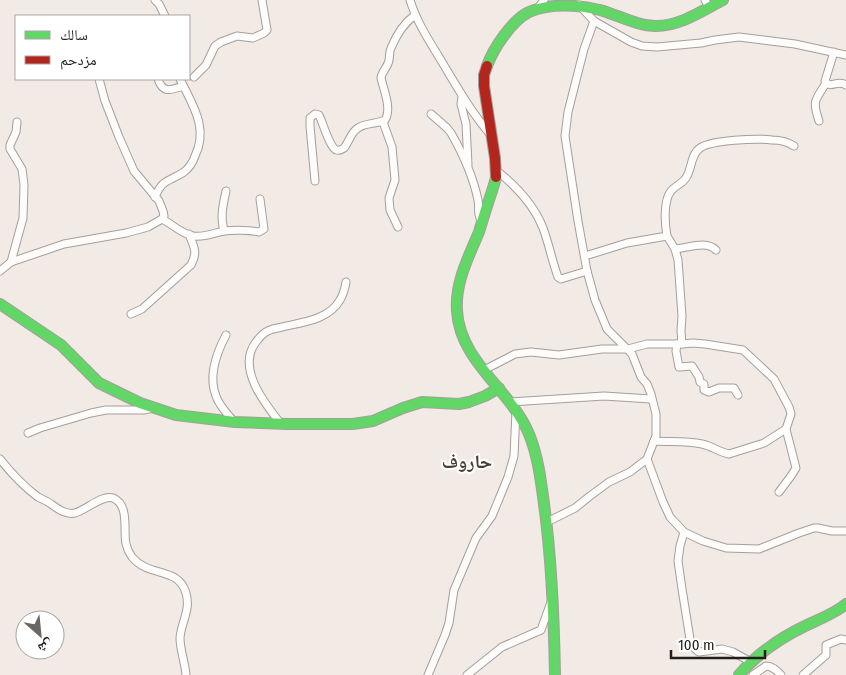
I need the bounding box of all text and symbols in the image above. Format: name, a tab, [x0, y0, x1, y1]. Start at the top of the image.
legend	[15, 15, 190, 80]
text: سالك	[60, 26, 88, 44]
text: مزدحم	[60, 51, 97, 70]
district label: حاروف	[442, 450, 492, 473]
north arrow	[15, 610, 65, 660]
scale bar	[671, 628, 765, 660]
text: ش	[35, 635, 56, 657]
text: 100 m	[678, 636, 715, 654]

